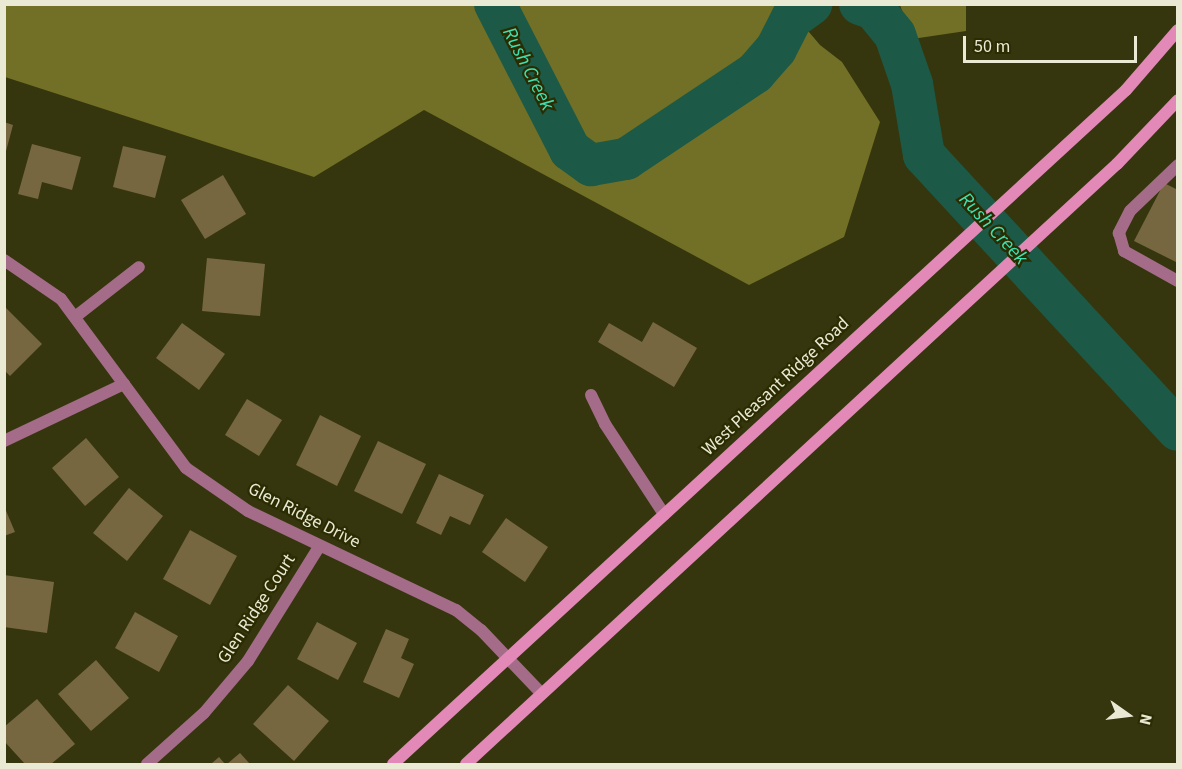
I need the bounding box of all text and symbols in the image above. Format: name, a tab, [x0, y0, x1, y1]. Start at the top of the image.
water label: Rush Creek	[497, 23, 559, 115]
scale bar	[966, 24, 1140, 62]
text: 50 m	[974, 34, 1010, 59]
water label: Rush Creek	[953, 188, 1033, 270]
street label: West Pleasant Ridge Road	[698, 313, 854, 461]
street label: Glen Ridge Drive	[244, 478, 364, 554]
street label: Glen Ridge Court	[214, 550, 300, 668]
north arrow	[1098, 685, 1158, 745]
text: N	[1134, 712, 1157, 727]

